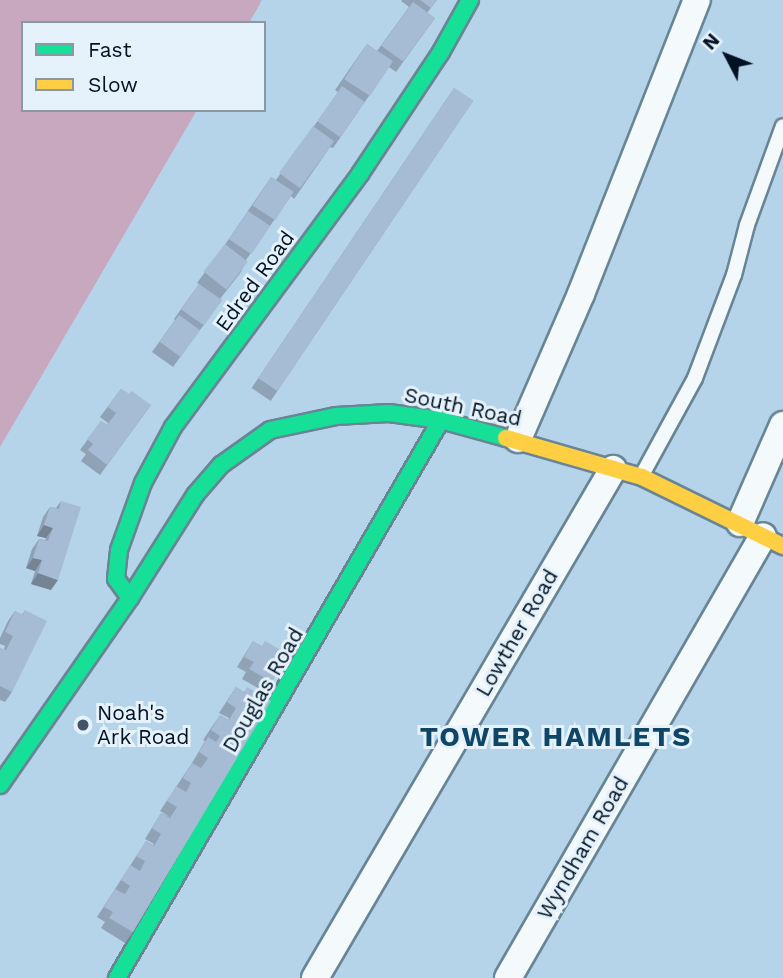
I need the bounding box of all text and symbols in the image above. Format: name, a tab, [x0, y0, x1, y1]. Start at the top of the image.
legend	[21, 21, 266, 112]
north arrow	[692, 21, 762, 91]
text: N	[698, 29, 724, 55]
text: Fast	[88, 37, 132, 62]
text: Slow	[88, 72, 138, 97]
street label: Edred Road	[210, 226, 300, 336]
street label: South Road	[402, 382, 524, 432]
street label: Lowther Road	[470, 565, 564, 701]
street label: Douglas Road	[217, 623, 309, 757]
place label: Noah's Ark Road	[97, 700, 190, 750]
marker: Noah's Ark Road	[75, 717, 91, 733]
district label: TOWER HAMLETS	[421, 720, 691, 754]
street label: Wyndham Road	[532, 772, 634, 924]

